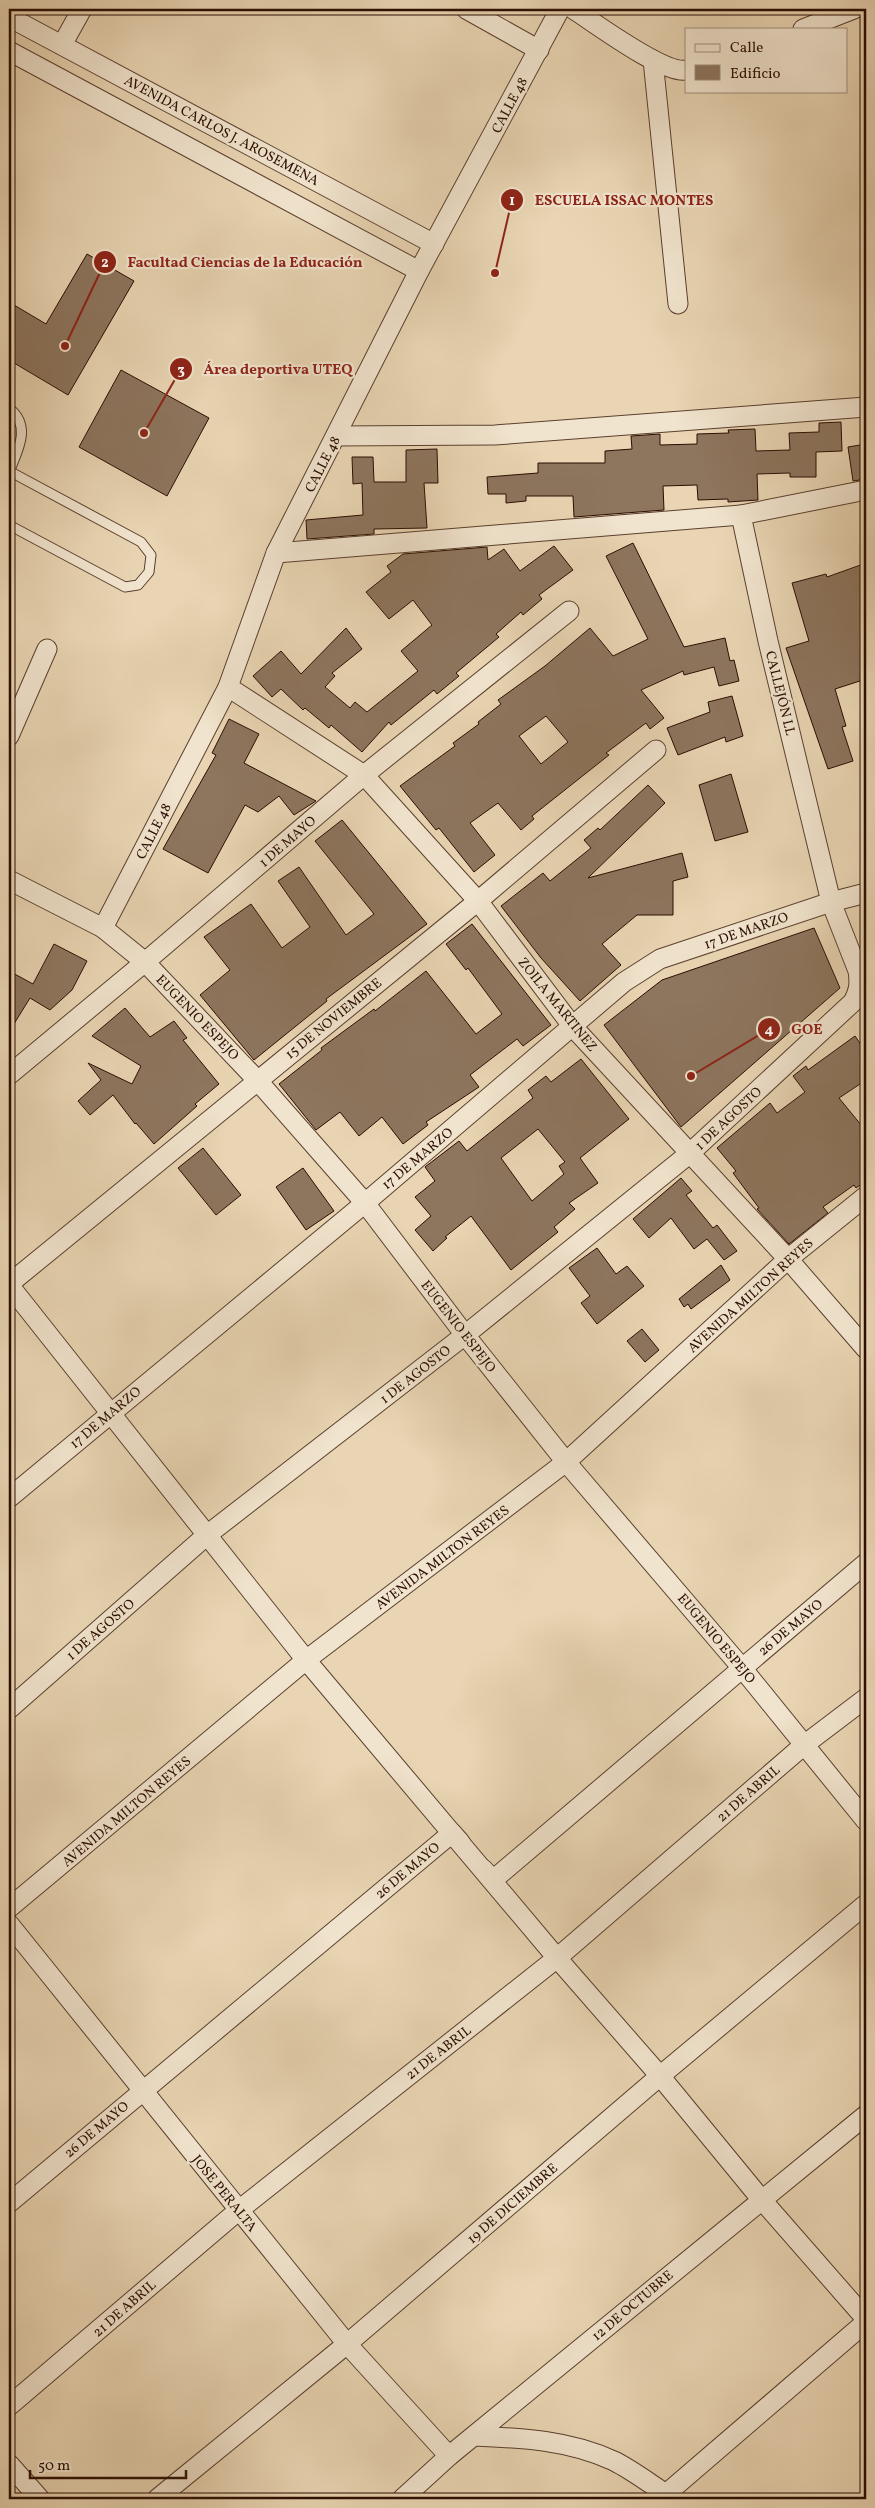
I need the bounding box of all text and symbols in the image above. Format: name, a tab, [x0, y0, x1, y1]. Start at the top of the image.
legend	[685, 28, 848, 92]
text: Calle	[730, 38, 763, 59]
text: Edificio	[730, 64, 781, 85]
street label: AVENIDA CARLOS J. AROSEMENA	[121, 72, 322, 191]
street label: CALLE 48	[488, 74, 533, 137]
callout: ESCUELA ISSAC MONTES	[499, 185, 723, 215]
text: 1	[509, 191, 515, 212]
text: ESCUELA ISSAC MONTES	[535, 191, 713, 212]
callout: Facultad Ciencias de la Educación	[92, 247, 373, 277]
text: 2	[101, 253, 109, 274]
text: Facultad Ciencias de la Educación	[127, 253, 363, 274]
callout: Área deportiva UTEQ	[168, 354, 362, 384]
text: 3	[177, 360, 185, 381]
text: Área deportiva UTEQ	[203, 360, 353, 381]
street label: CALLE 48	[301, 433, 346, 496]
street label: CALLEJÓN LL	[760, 649, 800, 738]
street label: CALLE 48	[132, 800, 177, 863]
street label: 1 DE MAYO	[255, 812, 321, 872]
street label: 17 DE MARZO	[702, 908, 791, 955]
street label: ZOILA MARTINEZ	[513, 954, 601, 1056]
street label: EUGENIO ESPEJO	[151, 971, 243, 1065]
street label: 15 DE NOVIEMBRE	[282, 974, 386, 1064]
callout: GOE	[757, 1014, 833, 1044]
text: 4	[764, 1020, 774, 1041]
text: GOE	[791, 1020, 823, 1041]
street label: 1 DE AGOSTO	[691, 1083, 767, 1155]
street label: 17 DE MARZO	[378, 1124, 458, 1195]
street label: AVENIDA MILTON REYES	[684, 1234, 818, 1358]
street label: EUGENIO ESPEJO	[416, 1277, 500, 1377]
street label: 1 DE AGOSTO	[377, 1341, 455, 1409]
street label: 17 DE MARZO	[66, 1383, 146, 1454]
street label: AVENIDA MILTON REYES	[372, 1502, 514, 1615]
street label: EUGENIO ESPEJO	[672, 1590, 759, 1688]
street label: 1 DE AGOSTO	[63, 1595, 139, 1665]
street label: 26 DE MAYO	[755, 1595, 827, 1661]
street label: AVENIDA MILTON REYES	[58, 1752, 196, 1872]
street label: 21 DE ABRIL	[713, 1761, 785, 1827]
street label: 26 DE MAYO	[372, 1838, 444, 1904]
street label: 21 DE ABRIL	[402, 2022, 476, 2085]
street label: 26 DE MAYO	[61, 2097, 133, 2163]
street label: JOSE PERALTA	[187, 2151, 261, 2237]
street label: 19 DE DICIEMBRE	[464, 2159, 562, 2249]
street label: 12 DE OCTUBRE	[588, 2266, 678, 2346]
street label: 21 DE ABRIL	[89, 2276, 161, 2342]
scale bar	[30, 2448, 186, 2480]
text: 50 m	[38, 2456, 70, 2477]

